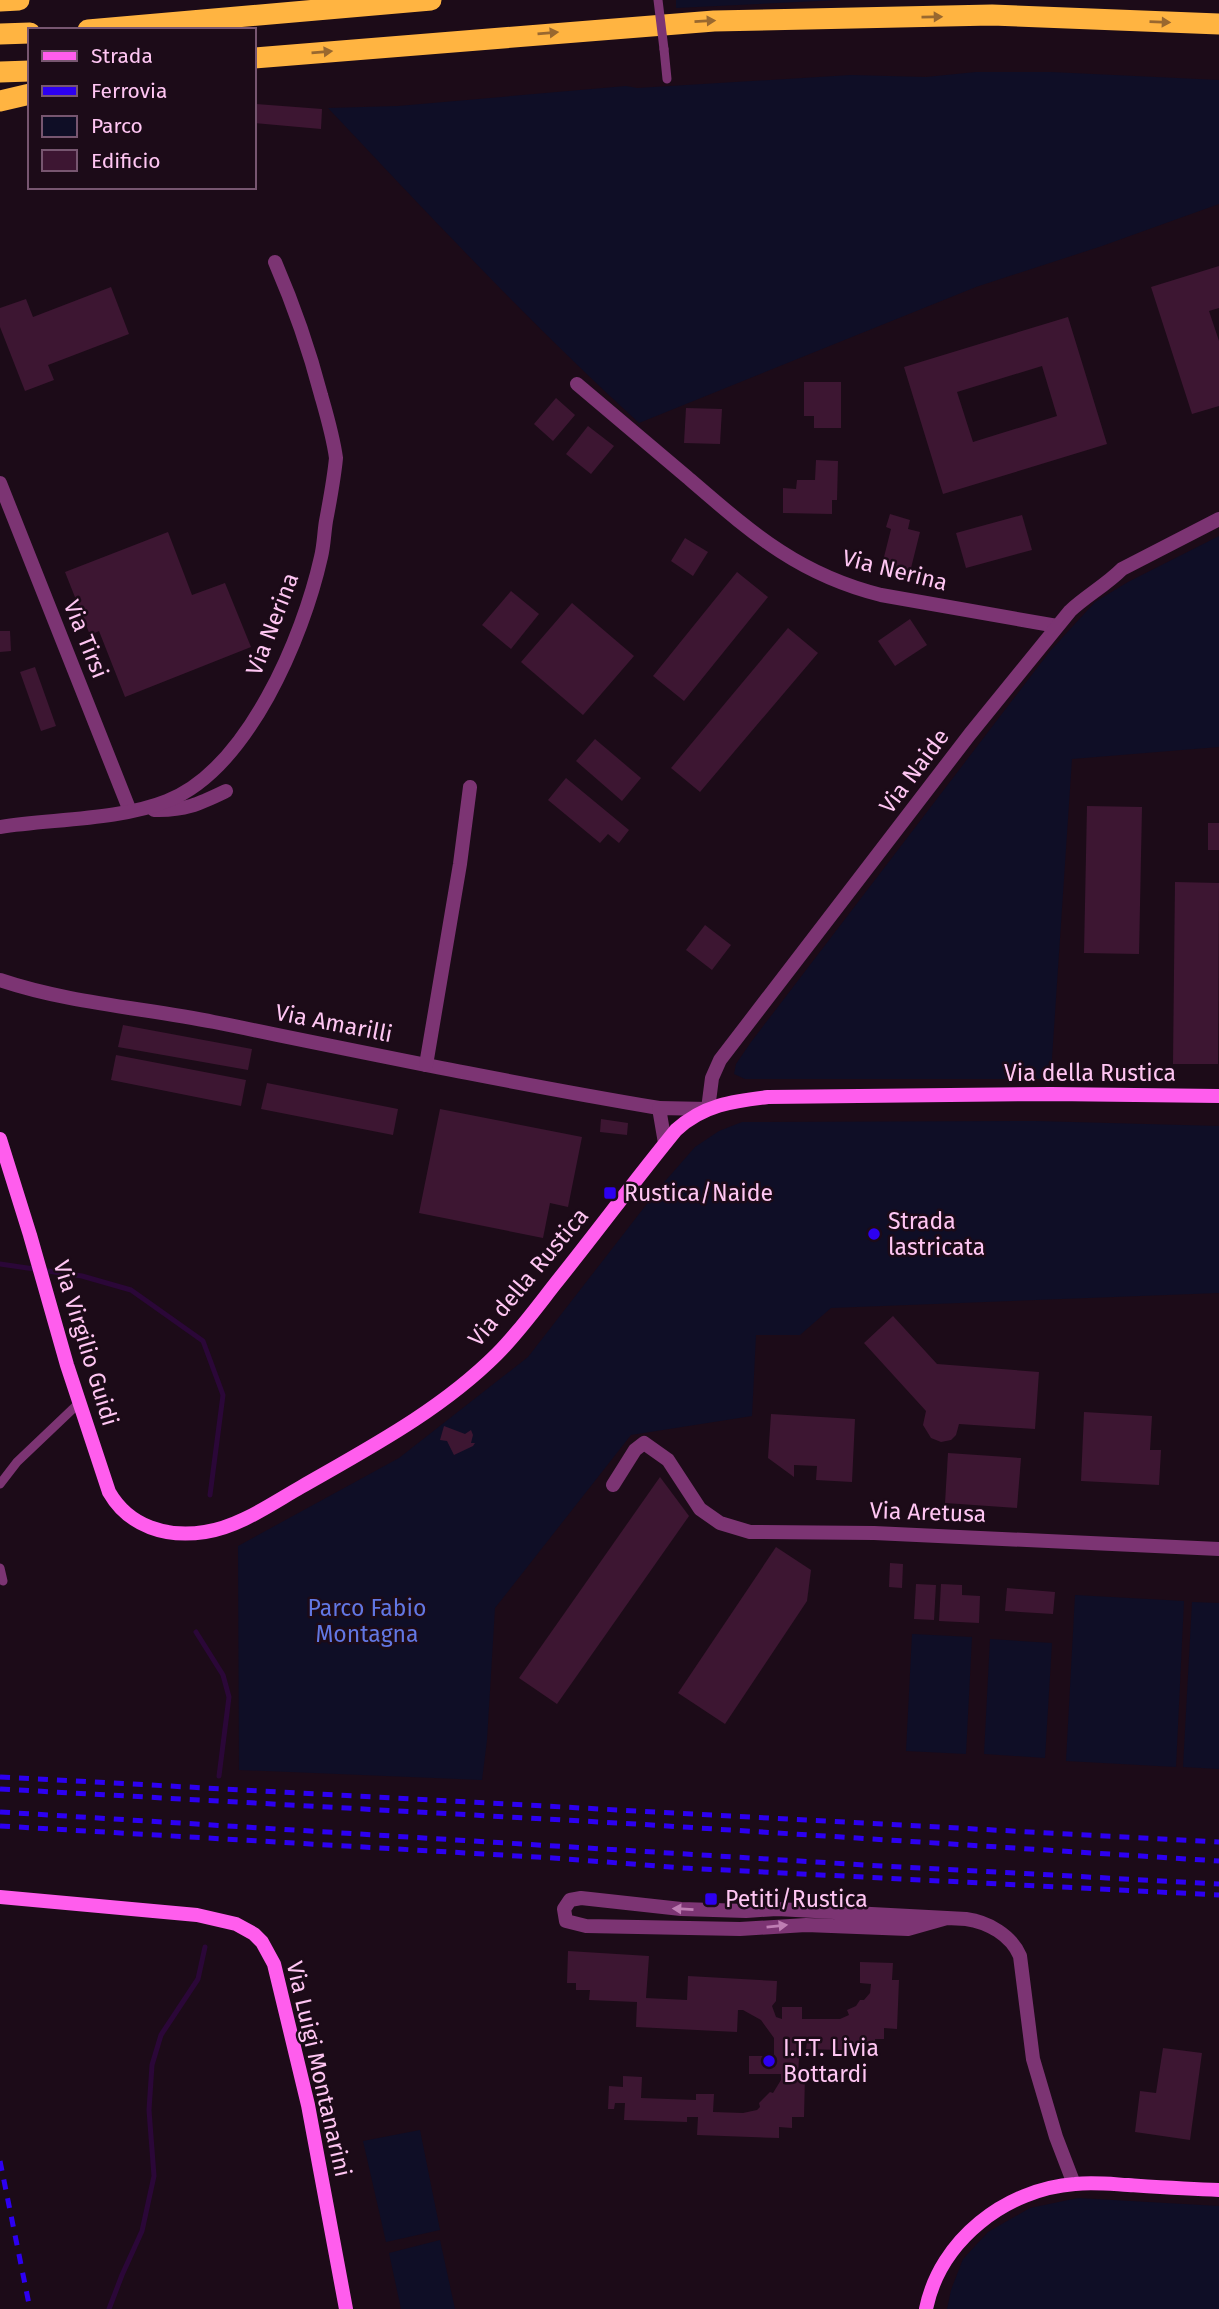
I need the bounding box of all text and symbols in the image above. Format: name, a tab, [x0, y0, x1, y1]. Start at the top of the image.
one-way arrow	[922, 11, 944, 22]
one-way arrow	[694, 16, 716, 27]
one-way arrow	[1149, 16, 1171, 27]
one-way arrow	[538, 27, 560, 38]
legend	[28, 28, 256, 189]
text: Strada	[91, 43, 153, 69]
one-way arrow	[311, 46, 333, 57]
text: Ferrovia	[91, 78, 167, 104]
text: Parco	[91, 113, 143, 139]
text: Edificio	[91, 148, 161, 174]
street label: Via Nerina	[839, 543, 951, 597]
street label: Via Nerina	[240, 569, 304, 679]
street label: Via Tirsi	[58, 596, 114, 682]
street label: Via Naide	[873, 723, 955, 819]
street label: Via Amarilli	[273, 998, 395, 1048]
street label: Via della Rustica	[1004, 1059, 1176, 1087]
place label: Rustica/Naide	[624, 1179, 773, 1207]
marker: Rustica/Naide	[602, 1185, 618, 1201]
street label: Via della Rustica	[462, 1202, 594, 1352]
place label: Strada lastricata	[888, 1207, 985, 1261]
marker: Strada lastricata	[866, 1226, 882, 1242]
street label: Via Virgilio Guidi	[48, 1257, 124, 1429]
street label: Via Aretusa	[869, 1496, 987, 1528]
park label: Parco Fabio Montagna	[308, 1594, 426, 1648]
place label: Petiti/Rustica	[725, 1885, 868, 1913]
marker: Petiti/Rustica	[703, 1891, 719, 1907]
one-way arrow	[672, 1903, 694, 1914]
one-way arrow	[767, 1921, 789, 1932]
street label: Via Luigi Montanarini	[281, 1959, 357, 2179]
place label: I.T.T. Livia Bottardi	[783, 2034, 879, 2088]
marker: I.T.T. Livia Bottardi	[761, 2053, 777, 2069]

